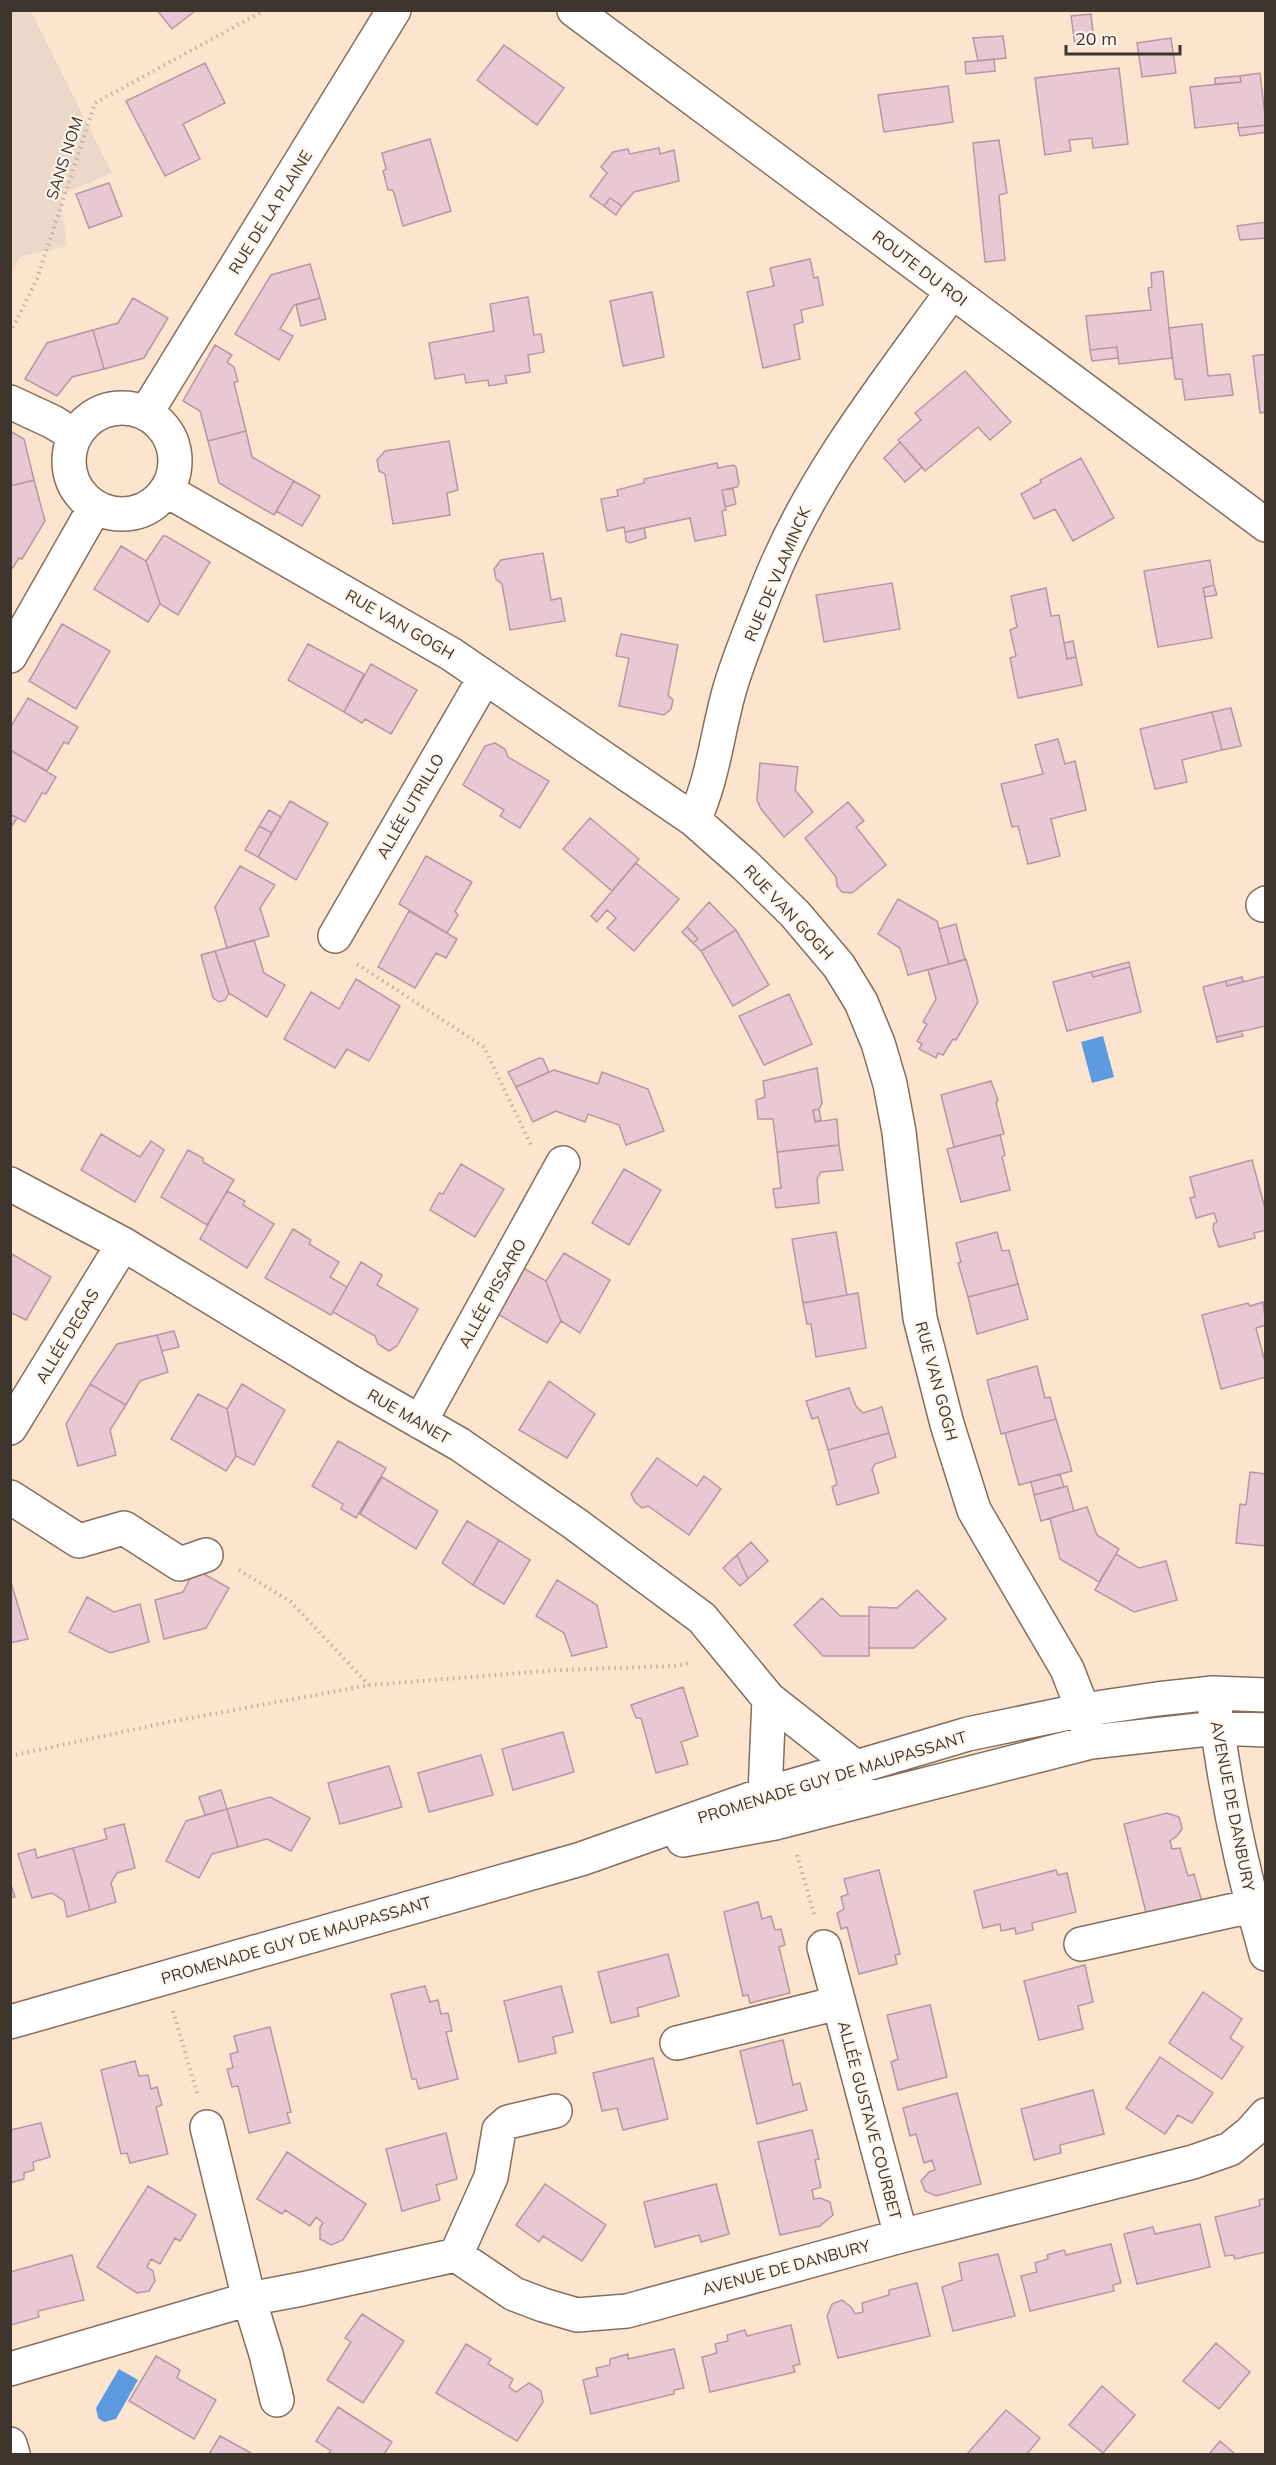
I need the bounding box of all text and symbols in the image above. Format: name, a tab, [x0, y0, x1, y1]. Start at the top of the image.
scale bar	[1066, 18, 1180, 56]
text: 20 m	[1075, 27, 1117, 50]
street label: SANS NOM	[41, 114, 87, 202]
street label: RUE DE LA PLAINE	[224, 146, 316, 278]
street label: ROUTE DU ROI	[869, 226, 971, 310]
street label: RUE DE VLAMINCK	[740, 503, 815, 644]
street label: RUE VAN GOGH	[342, 585, 458, 663]
street label: ALLÉE UTRILLO	[372, 750, 448, 862]
street label: RUE VAN GOGH	[740, 860, 838, 964]
street label: ALLÉE PISSARO	[454, 1235, 530, 1351]
street label: ALLÉE DEGAS	[31, 1285, 103, 1387]
street label: RUE VAN GOGH	[911, 1319, 963, 1443]
street label: RUE MANET	[364, 1384, 454, 1448]
street label: AVENUE DE DANBURY	[1207, 1719, 1259, 1893]
street label: PROMENADE GUY DE MAUPASSANT	[695, 1726, 969, 1828]
street label: PROMENADE GUY DE MAUPASSANT	[159, 1892, 434, 1988]
street label: ALLÉE GUSTAVE COURBET	[834, 2018, 906, 2222]
street label: AVENUE DE DANBURY	[700, 2235, 872, 2299]

